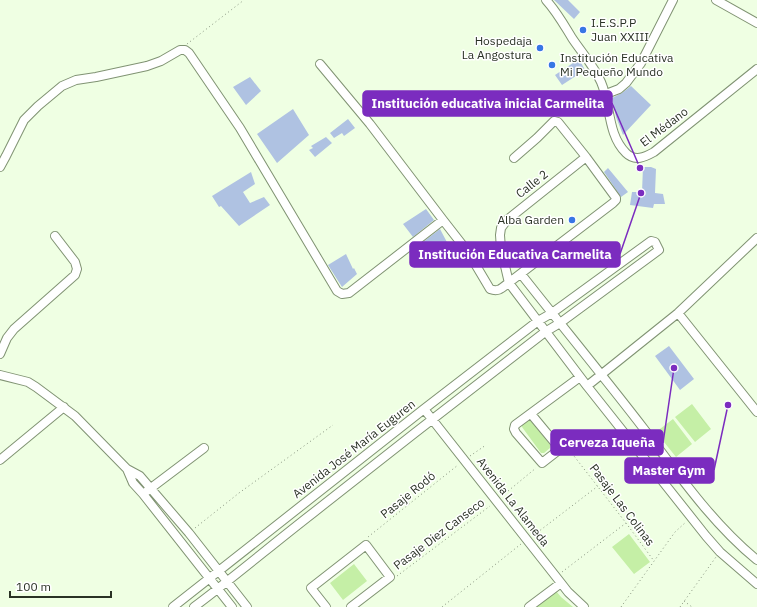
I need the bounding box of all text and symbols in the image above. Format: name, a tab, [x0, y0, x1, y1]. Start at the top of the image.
place label: I.E.S.P.P Juan XXIII	[591, 15, 649, 44]
marker: I.E.S.P.P Juan XXIII	[578, 25, 588, 35]
place label: Hospedaja La Angostura	[462, 33, 533, 62]
marker: Hospedaja La Angostura	[535, 43, 545, 53]
place label: Institución Educativa Mi Pequeño Mundo	[560, 50, 674, 79]
marker: Institución Educativa Mi Pequeño Mundo	[547, 60, 557, 70]
callout: Institución educativa inicial Carmelita	[363, 91, 612, 116]
text: Institución educativa inicial Carmelita	[372, 95, 604, 112]
street label: El Médano	[637, 103, 691, 150]
street label: Calle 2	[513, 166, 551, 201]
place label: Alba Garden	[497, 212, 564, 227]
marker: Alba Garden	[567, 215, 577, 225]
callout: Institución Educativa Carmelita	[410, 242, 620, 267]
text: Institución Educativa Carmelita	[418, 246, 612, 263]
street label: Avenida José María Euguren	[289, 396, 418, 501]
callout: Cerveza Iqueña	[551, 430, 663, 455]
text: Cerveza Iqueña	[559, 434, 655, 451]
street label: Avenida La Alameda	[474, 454, 553, 550]
callout: Master Gym	[625, 458, 714, 483]
street label: Pasaje Las Colinas	[587, 461, 658, 549]
text: Master Gym	[633, 462, 705, 479]
street label: Pasaje Rodó	[377, 468, 438, 521]
street label: Pasaje Diez Canseco	[390, 494, 487, 573]
scale bar	[10, 573, 111, 599]
text: 100 m	[16, 579, 51, 594]

